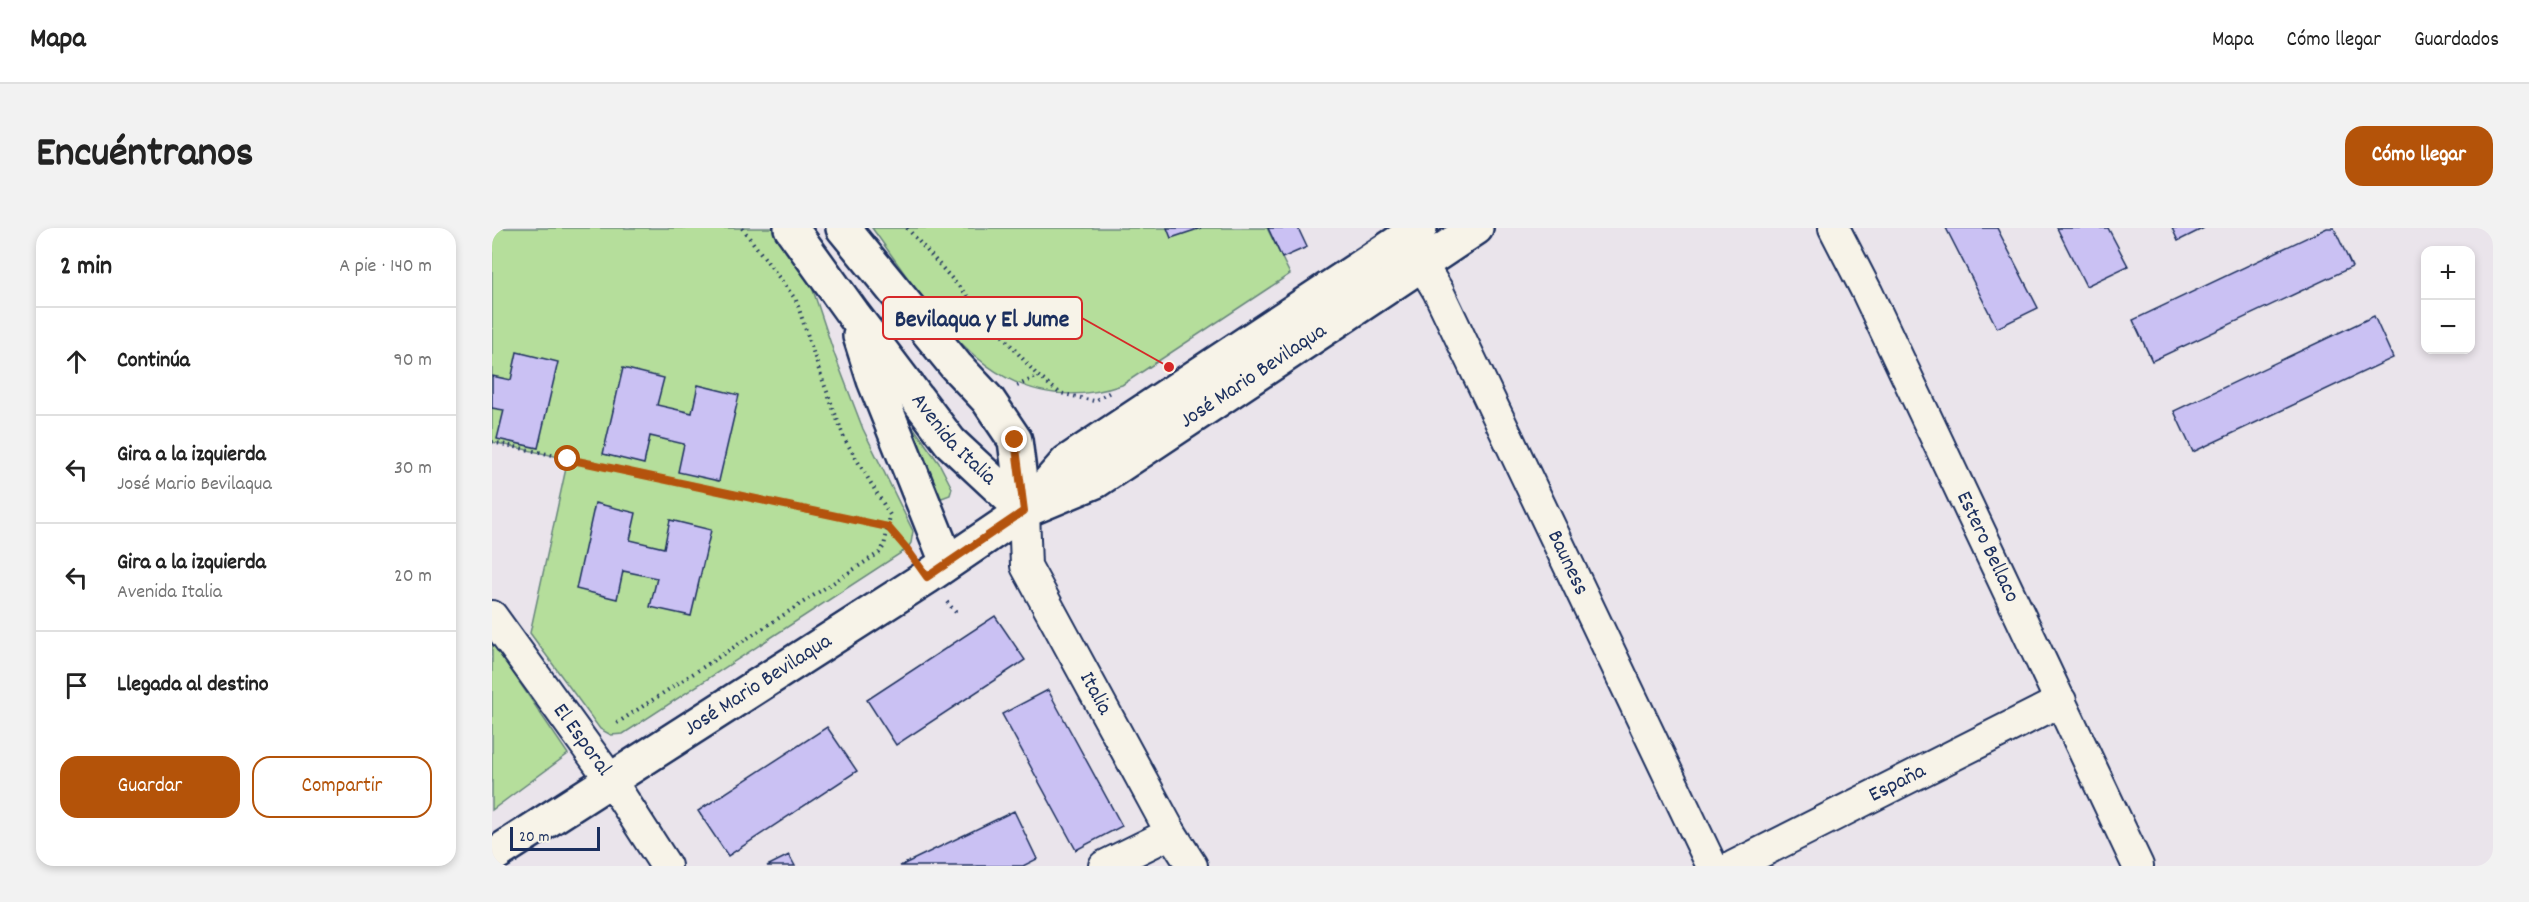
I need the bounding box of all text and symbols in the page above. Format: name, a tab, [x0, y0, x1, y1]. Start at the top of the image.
text: Mapa	[30, 21, 86, 61]
text: Mapa	[2212, 26, 2254, 56]
text: Cómo llegar	[2287, 26, 2381, 56]
text: Guardados	[2414, 26, 2499, 56]
text: Encuéntranos	[36, 126, 254, 186]
button: Cómo llegar	[2345, 126, 2493, 186]
map controls	[2421, 246, 2475, 354]
button: +	[2421, 246, 2475, 300]
text: 2 min	[60, 249, 112, 286]
text: A pie · 140 m	[339, 253, 432, 281]
callout: Bevilaqua y El Jume	[883, 297, 1082, 339]
button: −	[2421, 300, 2475, 354]
text: Bevilaqua y El Jume	[895, 304, 1070, 338]
street label: José Mario Bevilaqua	[1174, 316, 1333, 436]
icon: ahead	[60, 345, 93, 378]
text: Continúa	[117, 346, 190, 377]
text: 90 m	[394, 347, 432, 375]
street label: Avenida Italia	[903, 387, 1004, 494]
route end	[1001, 426, 1027, 452]
text: Gira a la izquierda	[117, 440, 266, 471]
route start	[554, 445, 580, 471]
icon: left	[60, 453, 93, 486]
text: 30 m	[394, 455, 432, 483]
text: José Mario Bevilaqua	[117, 471, 272, 499]
street label: Estero Bellaco	[1948, 486, 2027, 608]
street label: Bauness	[1539, 525, 1596, 601]
text: Gira a la izquierda	[117, 548, 266, 579]
icon: left	[60, 561, 93, 594]
text: 20 m	[394, 563, 432, 591]
text: Avenida Italia	[117, 579, 222, 607]
street label: José Mario Bevilaqua	[678, 626, 839, 744]
street label: Italia	[1071, 666, 1120, 721]
icon: arrive	[60, 669, 93, 702]
text: Llegada al destino	[117, 670, 269, 701]
street label: El Esporal	[545, 697, 619, 783]
button: Guardar	[60, 756, 240, 818]
button: Compartir	[252, 756, 432, 818]
street label: España	[1864, 756, 1932, 811]
scale bar	[510, 824, 600, 852]
text: 20 m	[519, 826, 549, 849]

